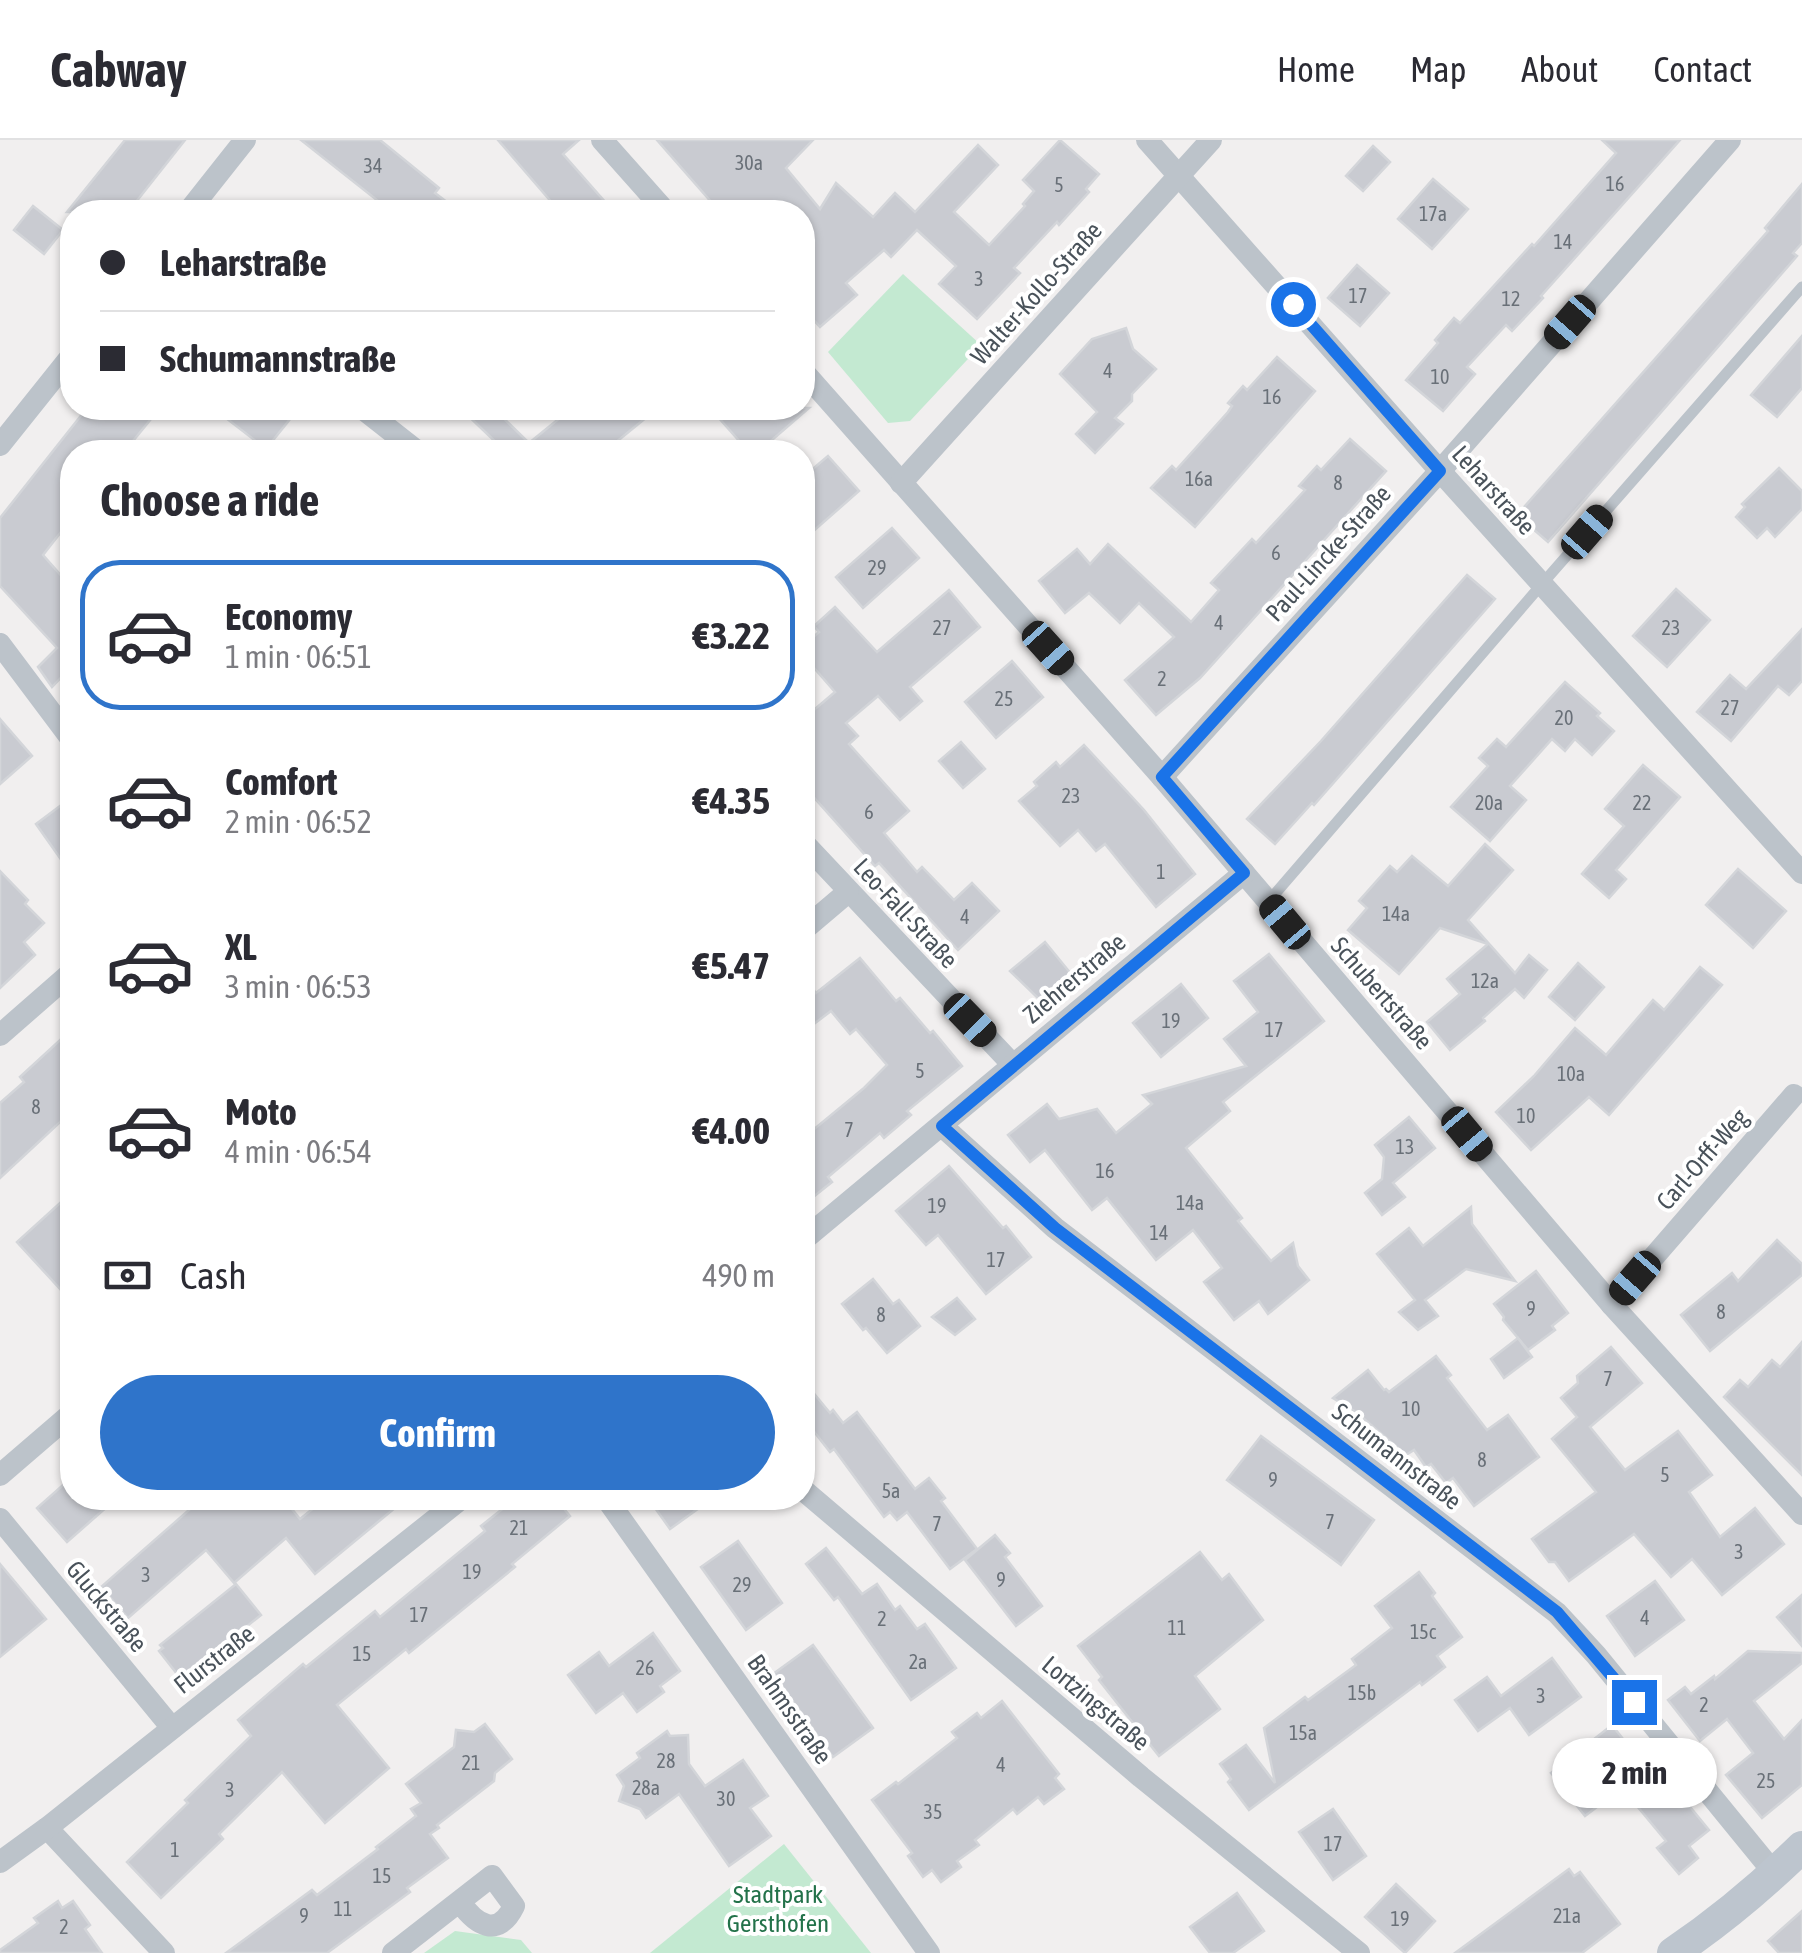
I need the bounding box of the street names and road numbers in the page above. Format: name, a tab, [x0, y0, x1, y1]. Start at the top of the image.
street label: Walter-Kollo-Straße	[965, 216, 1107, 370]
street label: Leharstraße	[1447, 440, 1541, 540]
street label: Paul-Lincke-Straße	[1260, 480, 1396, 626]
street label: Leo-Fall-Straße	[848, 853, 964, 973]
street label: Ziehrerstraße	[1017, 927, 1131, 1029]
street label: Schubertstraße	[1326, 931, 1438, 1055]
street label: Carl-Orff-Weg	[1651, 1103, 1753, 1215]
street label: Schumannstraße	[1327, 1397, 1467, 1515]
street label: Gluckstraße	[61, 1555, 153, 1657]
street label: Flurstraße	[168, 1619, 260, 1699]
street label: Brahmsstraße	[742, 1649, 838, 1769]
street label: Lortzingstraße	[1037, 1650, 1155, 1756]

